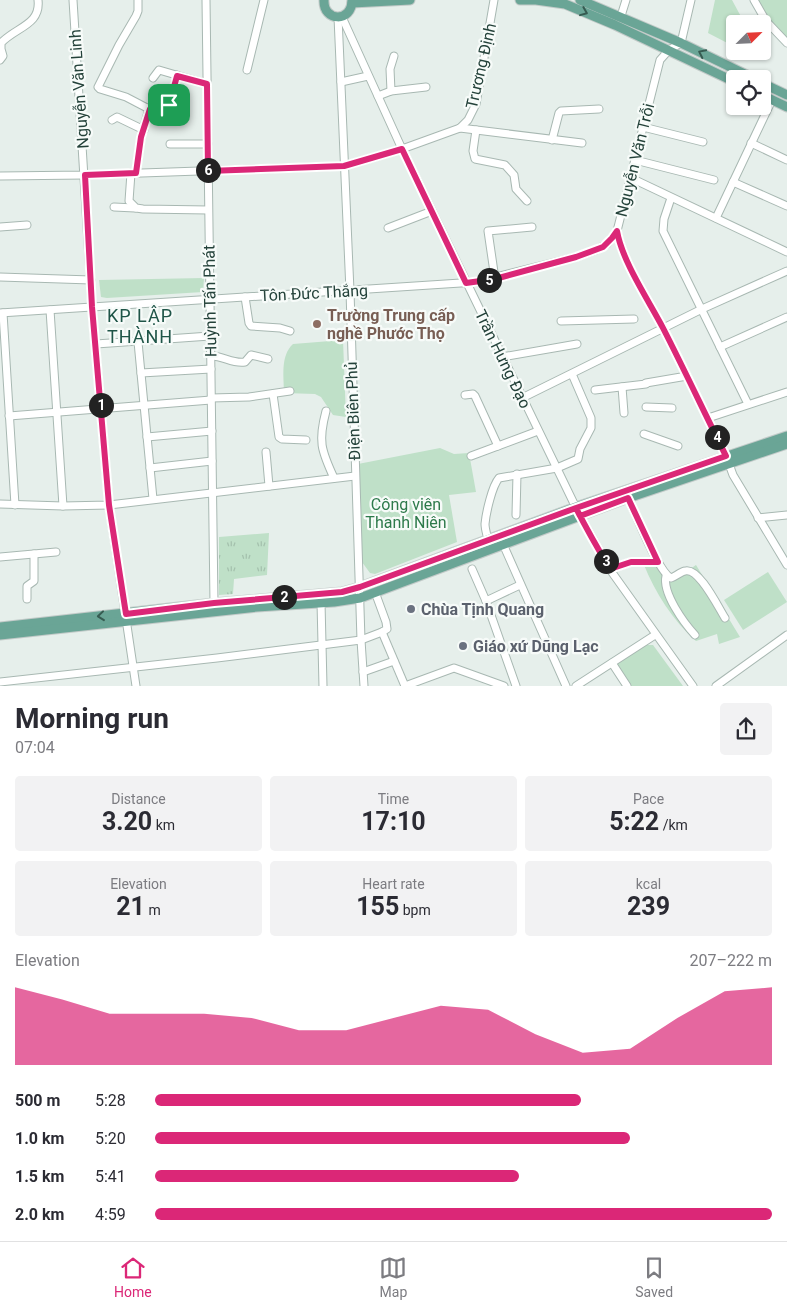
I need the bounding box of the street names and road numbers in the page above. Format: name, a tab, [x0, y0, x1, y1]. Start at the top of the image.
street label: Trương Định	[462, 21, 500, 111]
street label: Nguyễn Văn Linh	[65, 29, 93, 149]
street label: Nguyễn Văn Trỗi	[612, 101, 658, 219]
street label: Huỳnh Tấn Phát	[200, 245, 220, 357]
street label: Tôn Đức Thắng	[259, 281, 369, 305]
street label: Trần Hưng Đạo	[471, 307, 535, 411]
street label: Điện Biên Phủ	[342, 361, 364, 461]

